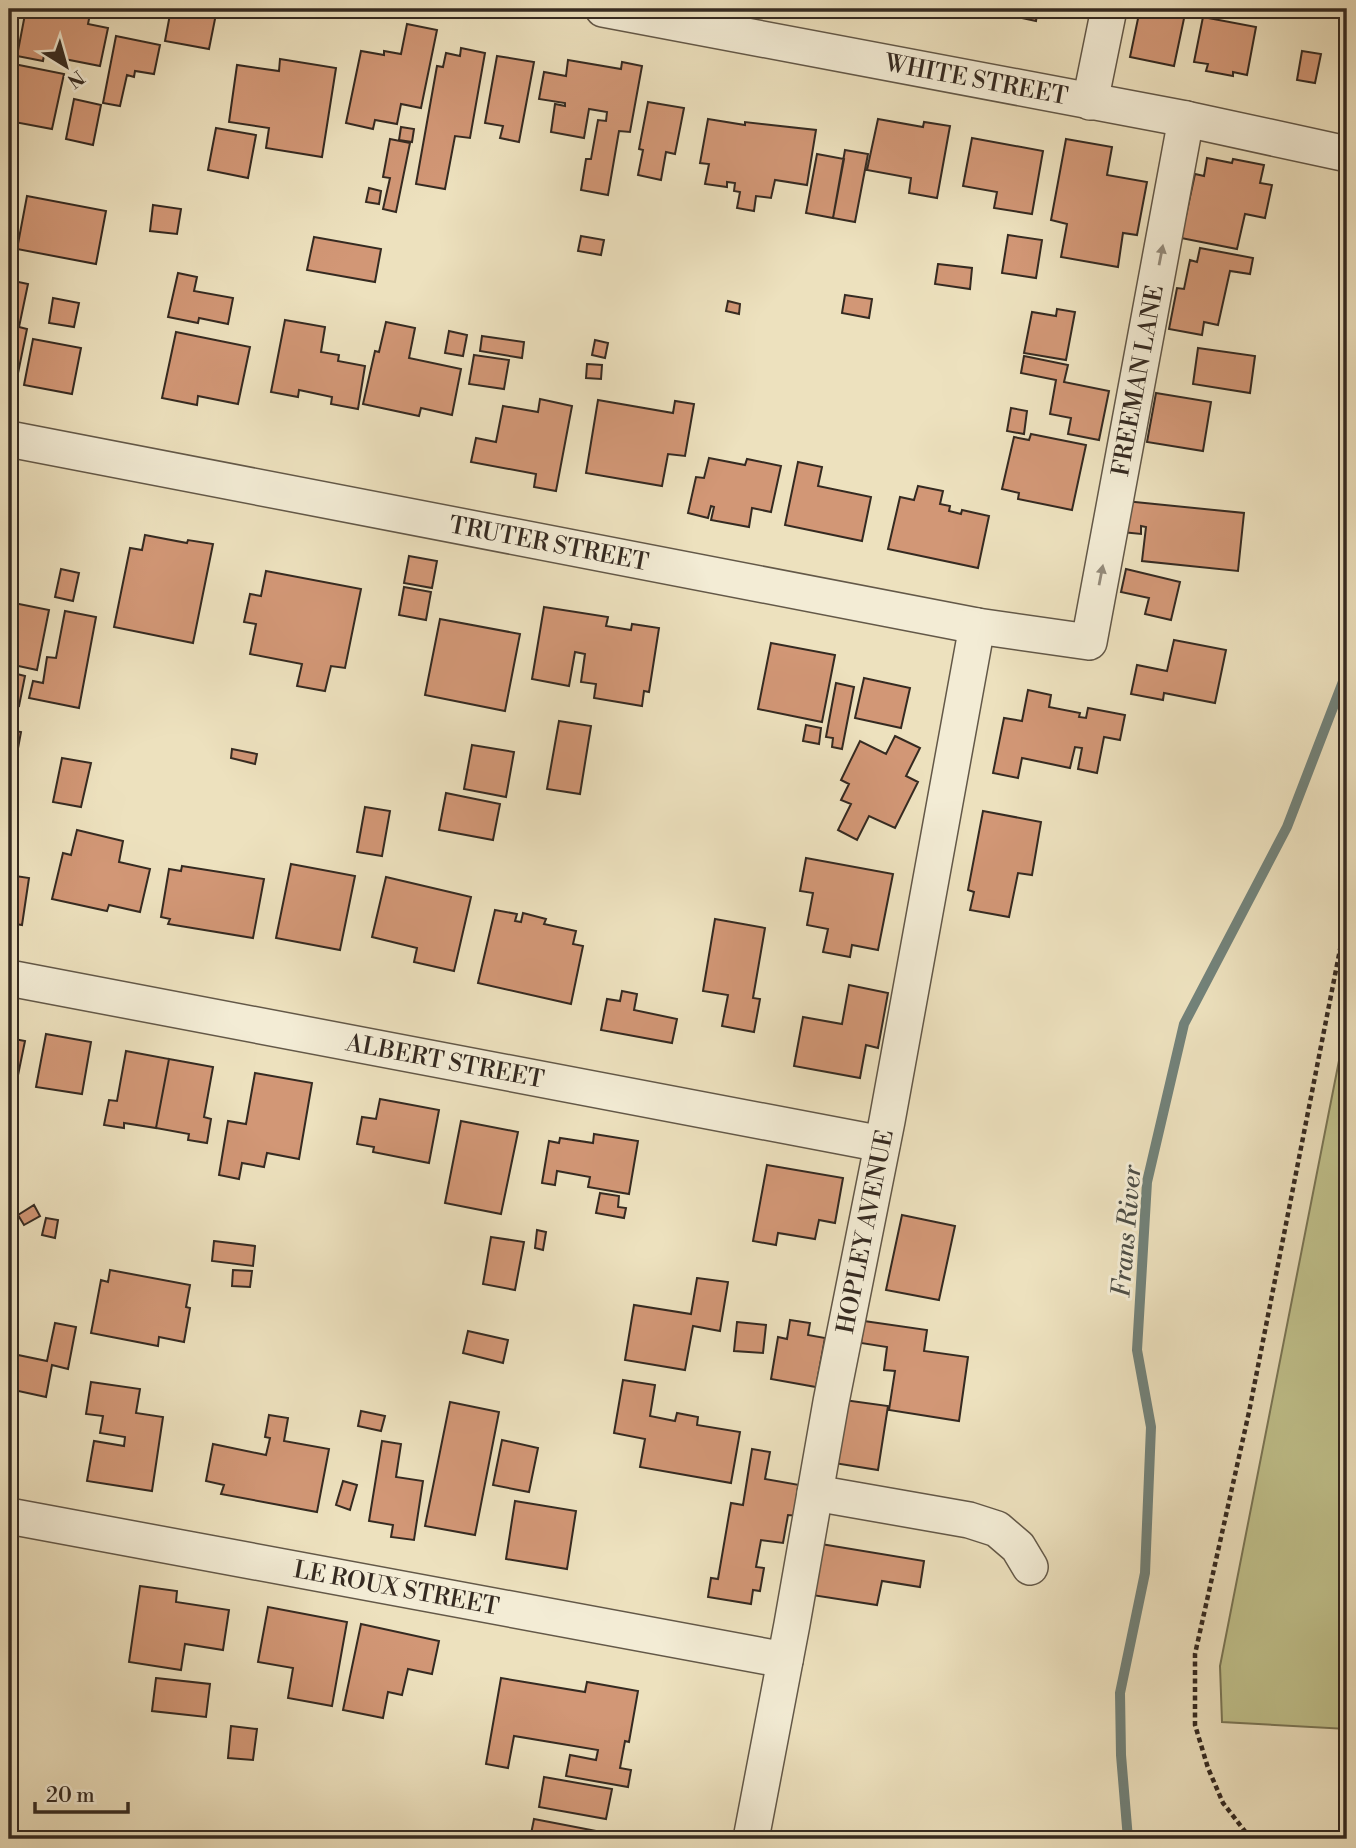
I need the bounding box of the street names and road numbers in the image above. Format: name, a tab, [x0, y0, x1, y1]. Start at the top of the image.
street label: WHITE STREET	[881, 48, 1070, 112]
street label: FREEMAN LANE	[1106, 283, 1171, 479]
street label: TRUTER STREET	[447, 510, 651, 578]
street label: ALBERT STREET	[342, 1028, 547, 1095]
street label: HOPLEY AVENUE	[831, 1127, 901, 1336]
street label: LE ROUX STREET	[291, 1555, 501, 1623]

